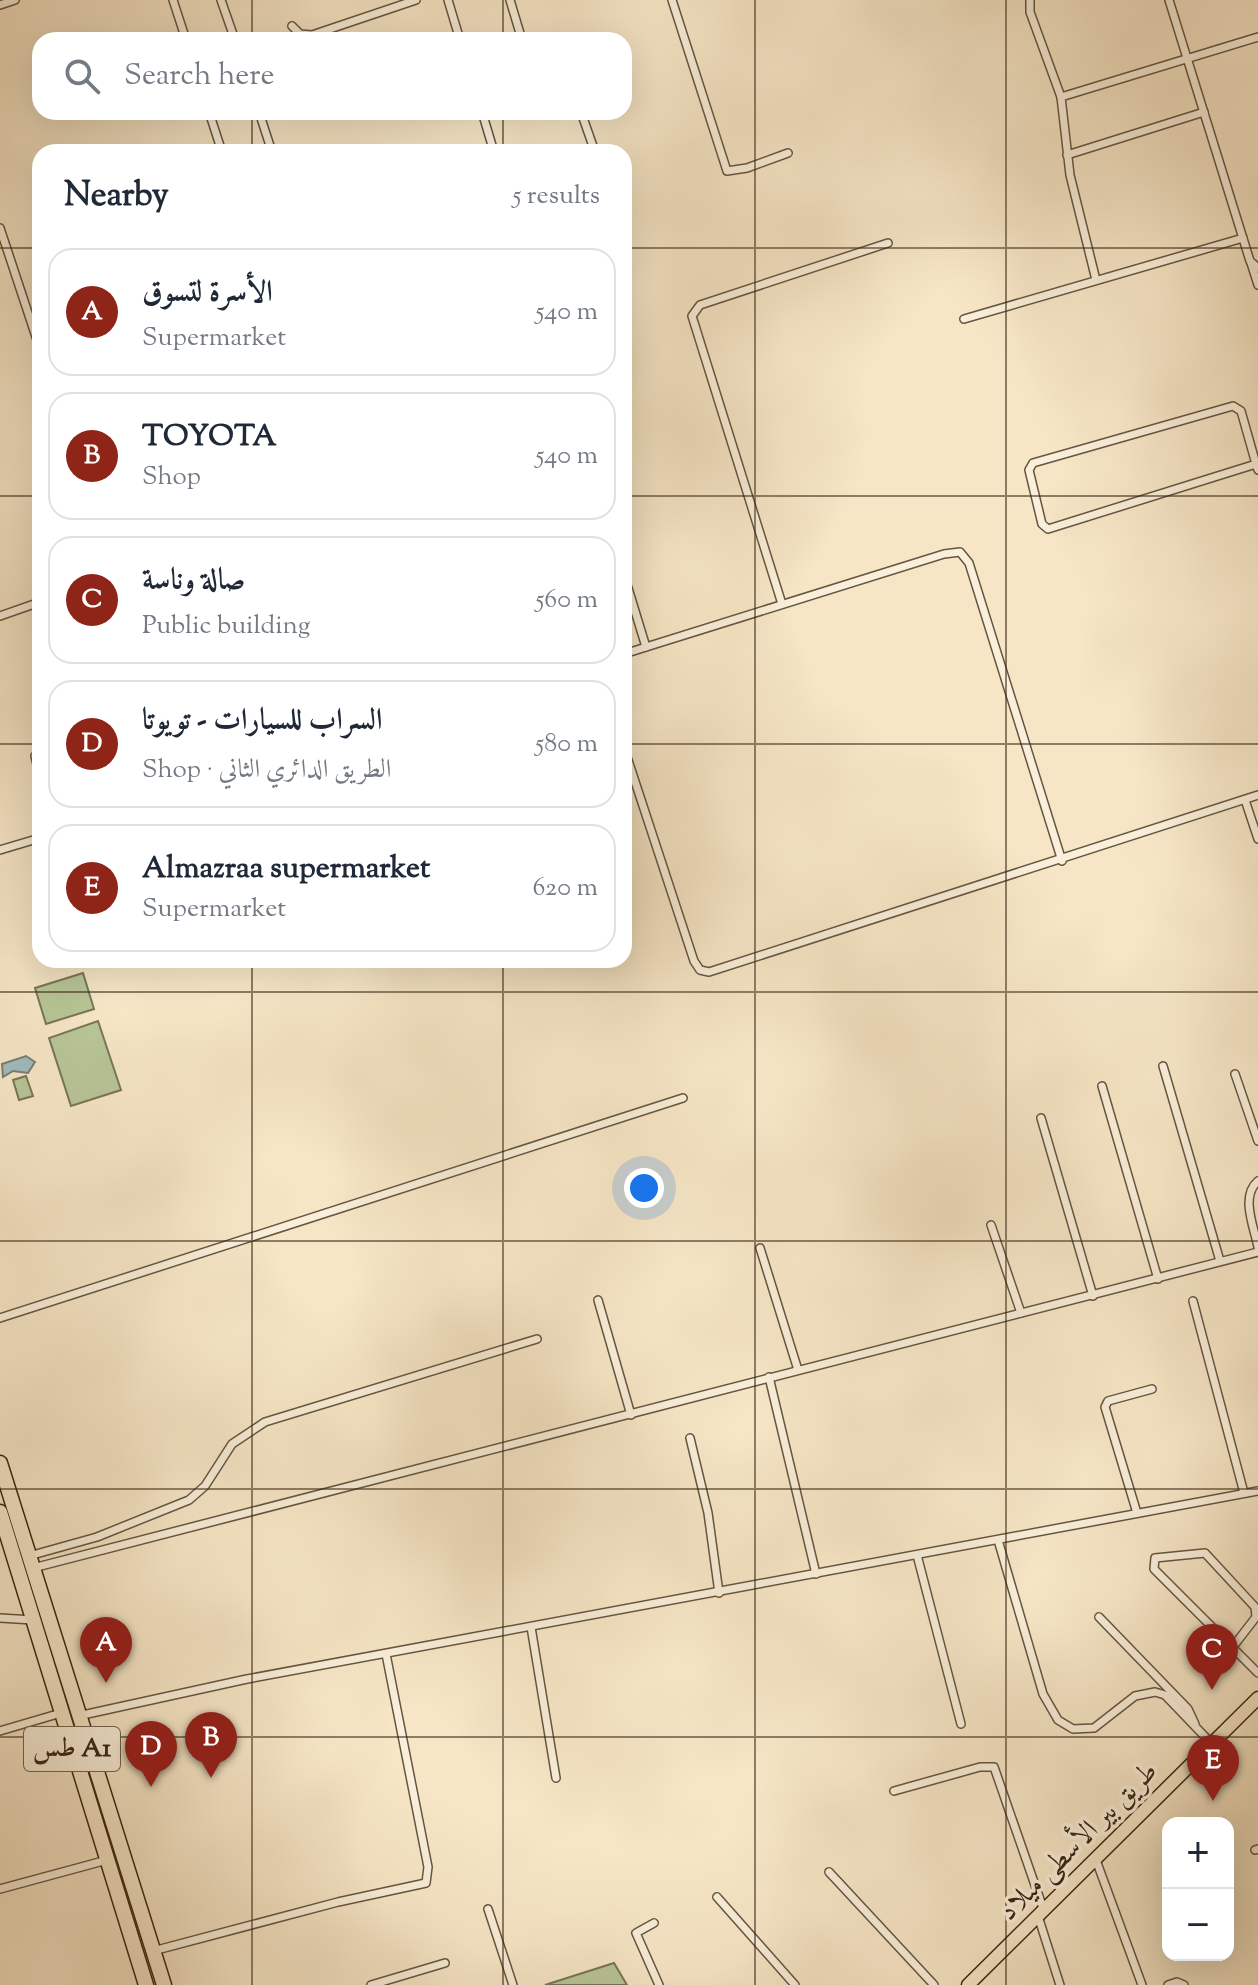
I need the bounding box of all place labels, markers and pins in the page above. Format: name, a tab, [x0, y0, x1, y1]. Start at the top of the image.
pin: A	[80, 1617, 132, 1683]
pin: C	[1186, 1624, 1238, 1690]
pin: B	[185, 1712, 237, 1778]
pin: D	[125, 1721, 177, 1787]
pin: E	[1187, 1735, 1239, 1801]

